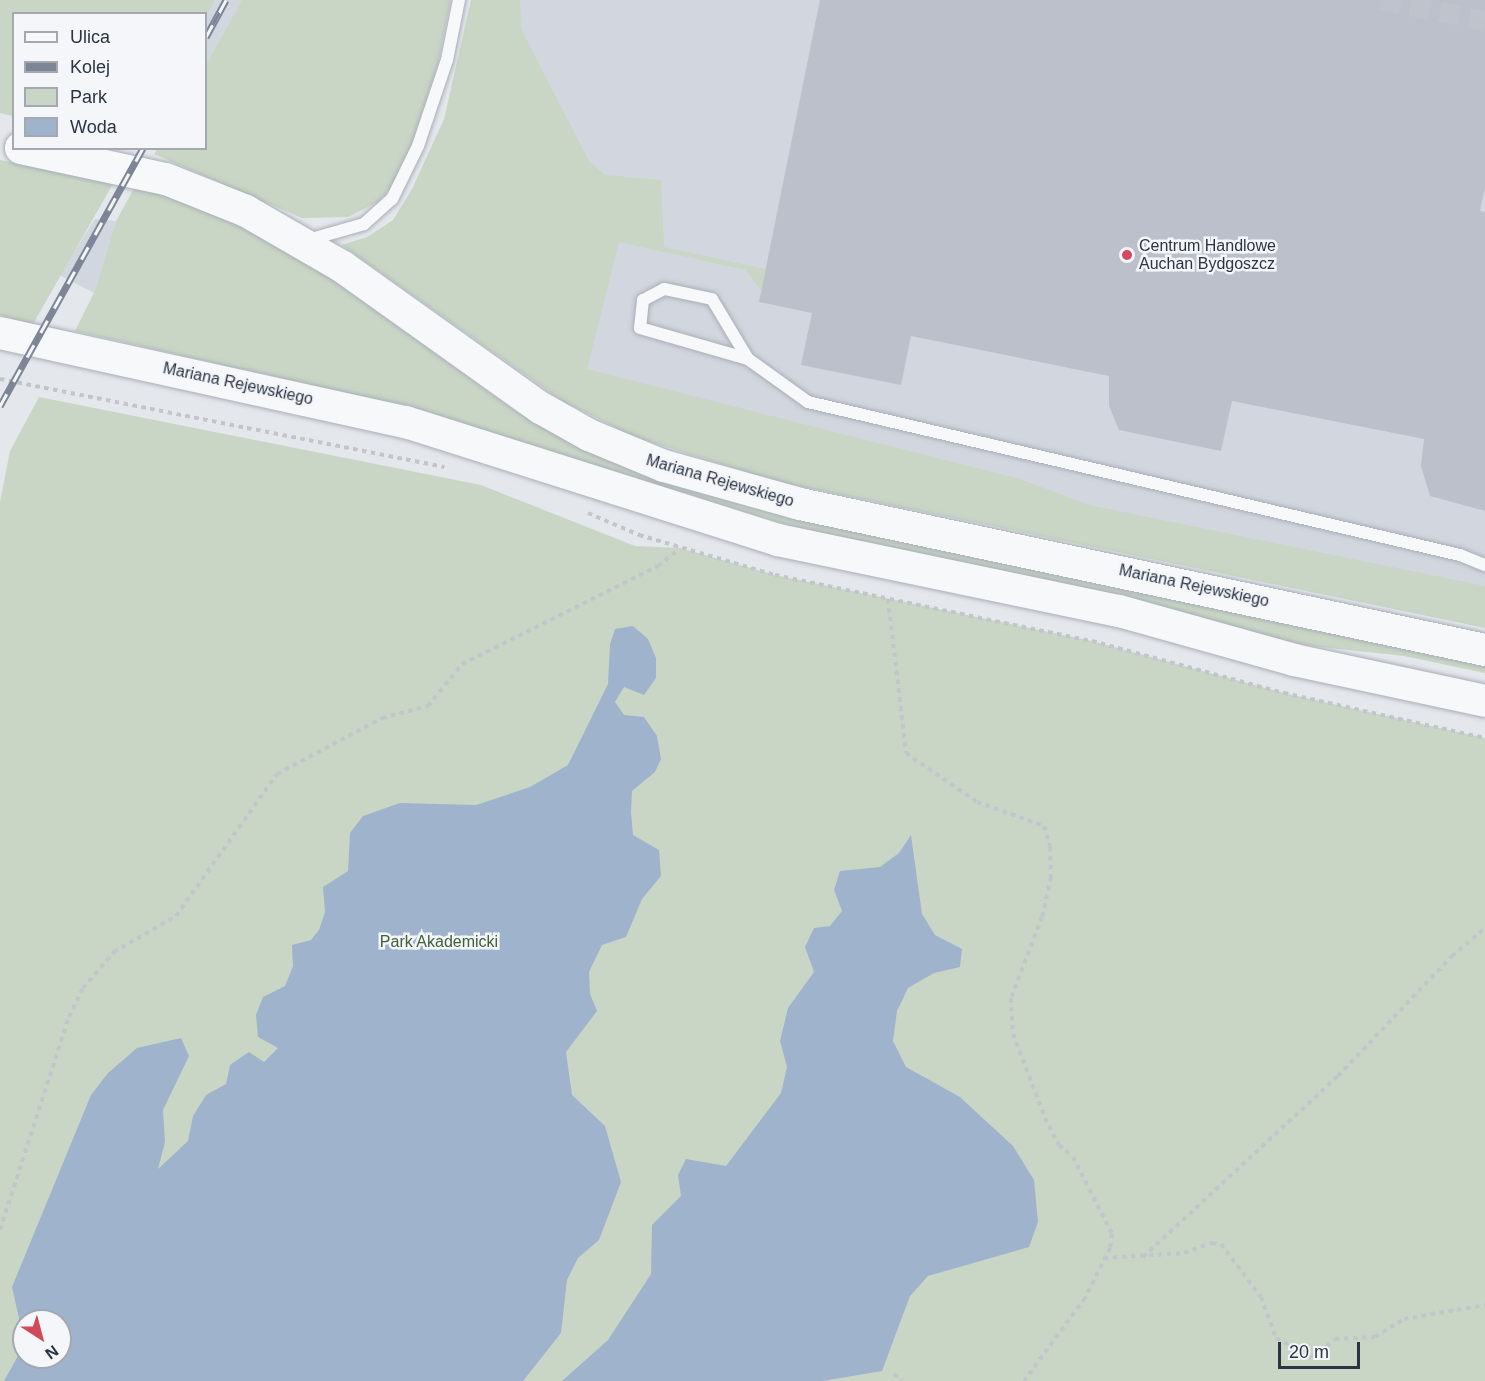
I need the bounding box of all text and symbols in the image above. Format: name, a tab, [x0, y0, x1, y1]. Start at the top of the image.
legend	[12, 12, 207, 150]
text: Ulica	[70, 27, 110, 47]
text: Kolej	[70, 57, 110, 77]
text: Park	[70, 87, 107, 107]
text: Woda	[70, 117, 117, 137]
place label: Centrum Handlowe Auchan Bydgoszcz	[1139, 236, 1276, 274]
marker: Centrum Handlowe Auchan Bydgoszcz	[1120, 248, 1134, 262]
street label: Mariana Rejewskiego	[161, 359, 315, 409]
street label: Mariana Rejewskiego	[644, 451, 796, 511]
street label: Mariana Rejewskiego	[1117, 561, 1271, 611]
park label: Park Akademicki	[379, 932, 499, 952]
north arrow	[12, 1309, 72, 1369]
scale bar	[1281, 1330, 1364, 1368]
text: N	[42, 1342, 61, 1363]
text: 20 m	[1289, 1342, 1329, 1362]

